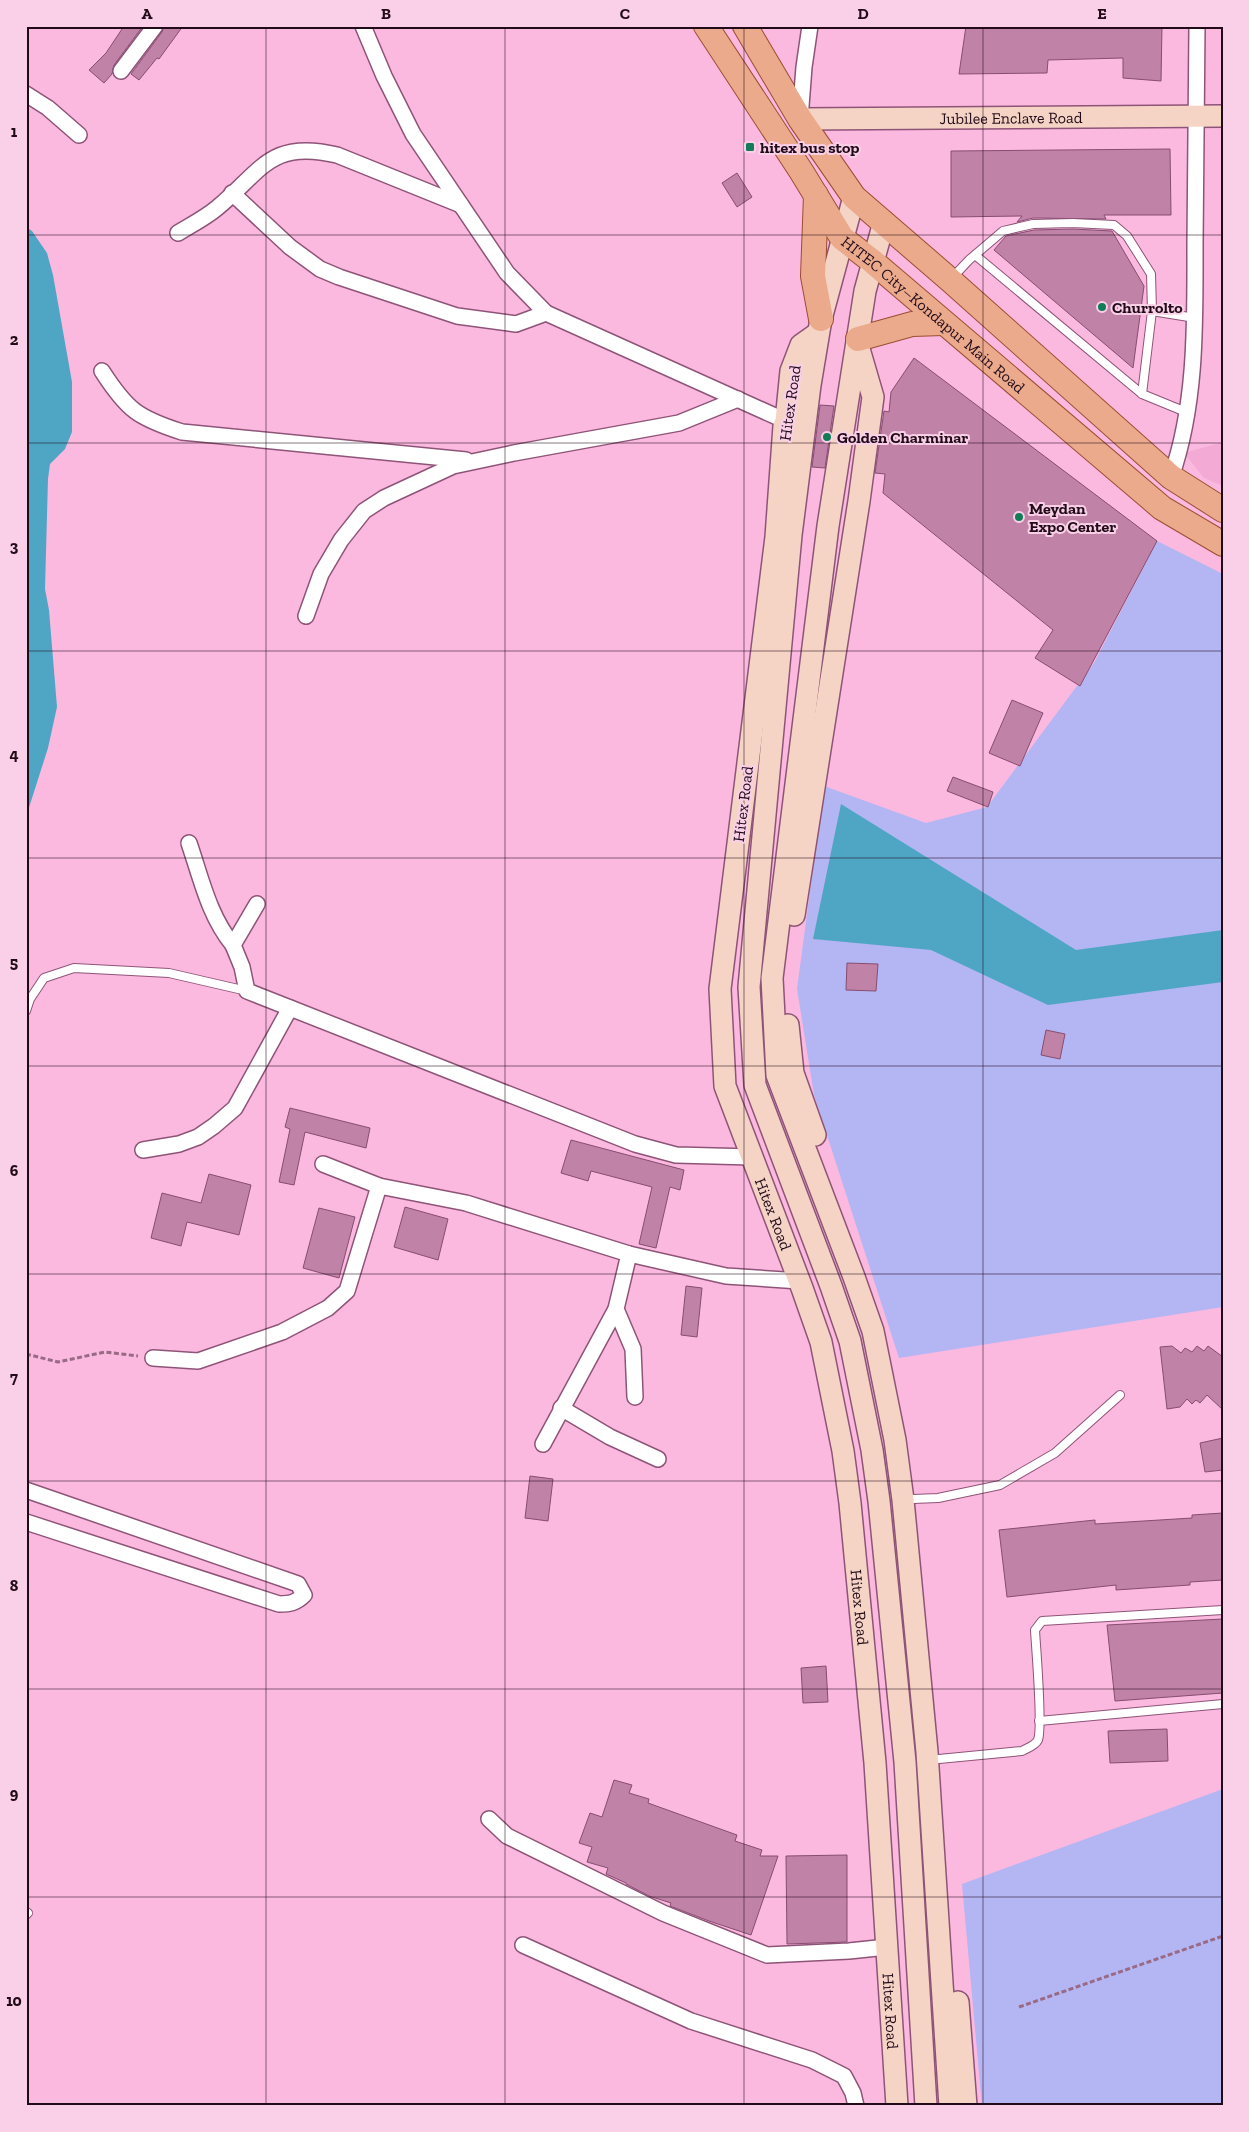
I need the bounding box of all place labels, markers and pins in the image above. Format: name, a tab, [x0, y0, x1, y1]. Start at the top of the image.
place label: hitex bus stop	[760, 138, 860, 157]
marker: hitex bus stop	[744, 141, 756, 153]
place label: Churrolto	[1112, 298, 1183, 317]
marker: Churrolto	[1096, 301, 1108, 313]
place label: Golden Charminar	[837, 428, 968, 447]
marker: Golden Charminar	[821, 431, 833, 443]
place label: Meydan Expo Center	[1029, 499, 1116, 536]
marker: Meydan Expo Center	[1013, 511, 1025, 523]

